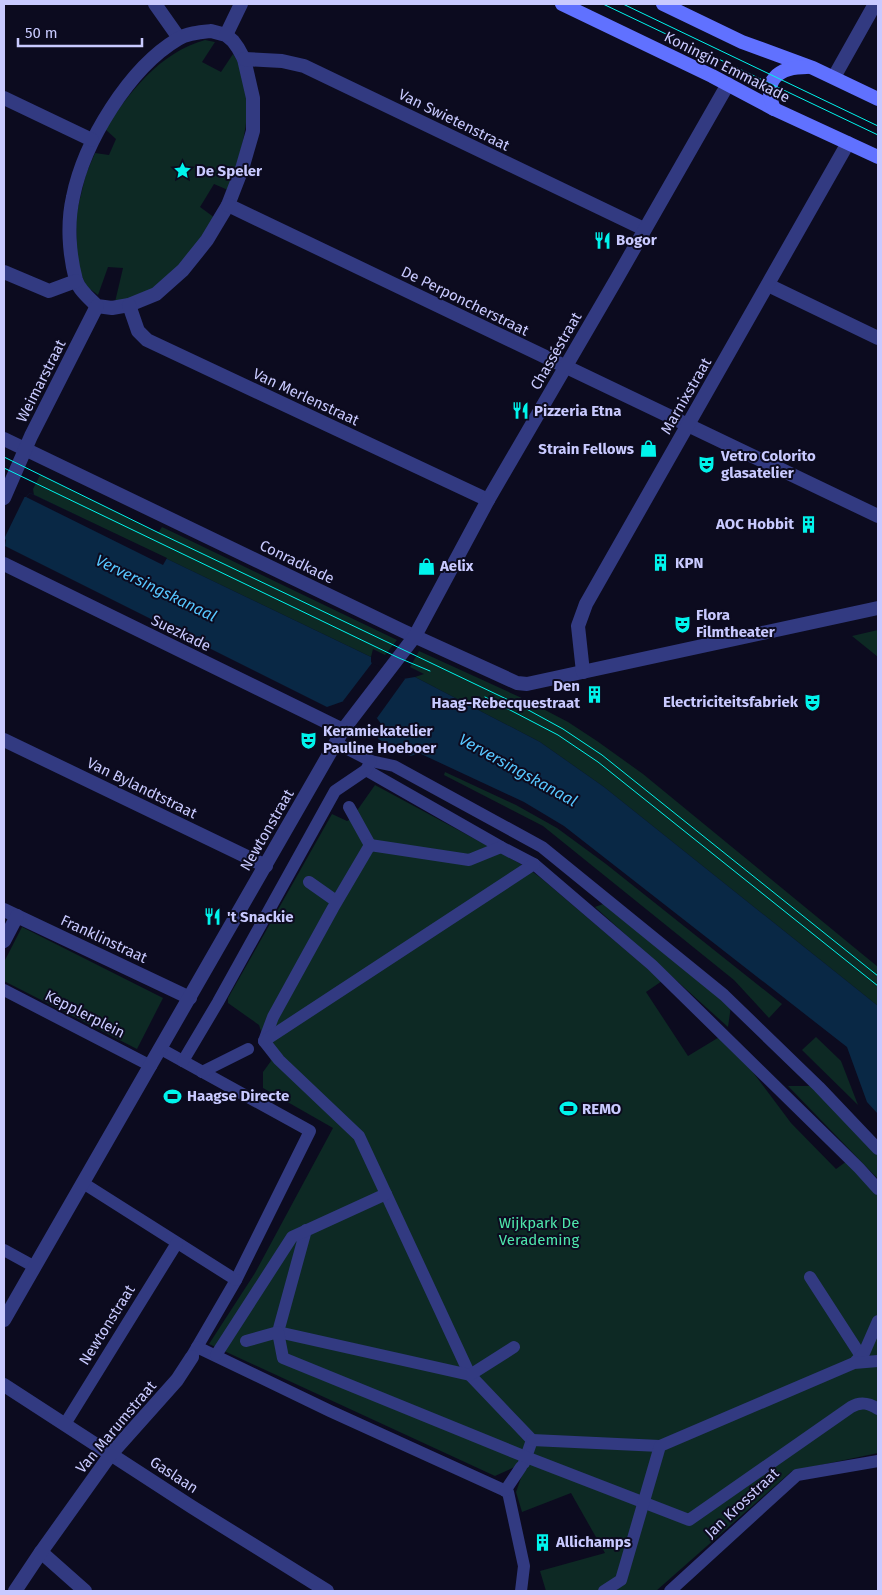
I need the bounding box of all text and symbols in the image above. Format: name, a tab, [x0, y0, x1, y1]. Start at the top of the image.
scale bar	[18, 15, 141, 47]
text: 50 m	[25, 24, 58, 42]
street label: Koningin Emmakade	[661, 28, 793, 106]
street label: Van Swietenstraat	[395, 85, 513, 155]
place icon: De Speler	[172, 161, 192, 181]
place label: De Speler	[196, 162, 263, 180]
restaurant icon: Bogor	[592, 230, 612, 250]
place label: Bogor	[616, 231, 658, 249]
street label: De Perponcherstraat	[398, 262, 532, 340]
street label: Chasséstraat	[527, 309, 586, 393]
street label: Weimarstraat	[12, 336, 70, 425]
street label: Marnixstraat	[657, 354, 715, 437]
street label: Van Merlenstraat	[250, 365, 362, 430]
restaurant icon: Pizzeria Etna	[510, 401, 530, 421]
place label: Pizzeria Etna	[534, 402, 621, 420]
shop icon: Strain Fellows	[638, 439, 658, 459]
place label: Strain Fellows	[538, 440, 634, 458]
place label: Vetro Colorito glasatelier	[720, 447, 816, 482]
theatre icon: Vetro Colorito glasatelier	[697, 455, 717, 475]
building icon: AOC Hobbit	[798, 514, 818, 534]
place label: AOC Hobbit	[715, 515, 794, 533]
street label: Conradkade	[257, 536, 337, 588]
water label: Verversingskanaal	[92, 550, 220, 626]
building icon: KPN	[651, 553, 671, 573]
place label: KPN	[675, 554, 703, 572]
shop icon: Aelix	[416, 556, 436, 576]
place label: Aelix	[439, 557, 474, 575]
place label: Flora Filmtheater	[696, 606, 776, 641]
street label: Suezkade	[148, 611, 214, 655]
theatre icon: Flora Filmtheater	[672, 614, 692, 634]
place label: Den Haag-Rebecquestraat	[432, 677, 580, 712]
building icon: Den Haag-Rebecquestraat	[584, 685, 604, 705]
theatre icon: Electriciteitsfabriek	[802, 692, 822, 712]
place label: Electriciteitsfabriek	[663, 693, 799, 711]
place label: Keramiekatelier Pauline Hoeboer	[323, 722, 437, 757]
theatre icon: Keramiekatelier Pauline Hoeboer	[299, 730, 319, 750]
water label: Verversingskanaal	[456, 730, 580, 810]
street label: Van Bylandtstraat	[84, 754, 200, 823]
street label: Newtonstraat	[236, 785, 298, 874]
restaurant icon: 't Snackie	[203, 907, 223, 927]
place label: 't Snackie	[227, 908, 294, 926]
street label: Franklinstraat	[58, 911, 151, 967]
street label: Kepplerplein	[42, 986, 128, 1042]
sports icon: Haagse Directe	[163, 1086, 183, 1106]
place label: Haagse Directe	[187, 1087, 289, 1105]
sports icon: REMO	[558, 1099, 578, 1119]
place label: REMO	[582, 1100, 621, 1118]
park label: Wijkpark De Verademing	[499, 1214, 579, 1249]
street label: Newtonstraat	[75, 1281, 139, 1368]
street label: Van Marumstraat	[72, 1377, 160, 1477]
street label: Gaslaan	[147, 1453, 201, 1497]
street label: Jan Krosstraat	[701, 1464, 783, 1542]
building icon: Allichamps	[532, 1532, 552, 1552]
place label: Allichamps	[555, 1533, 631, 1551]

